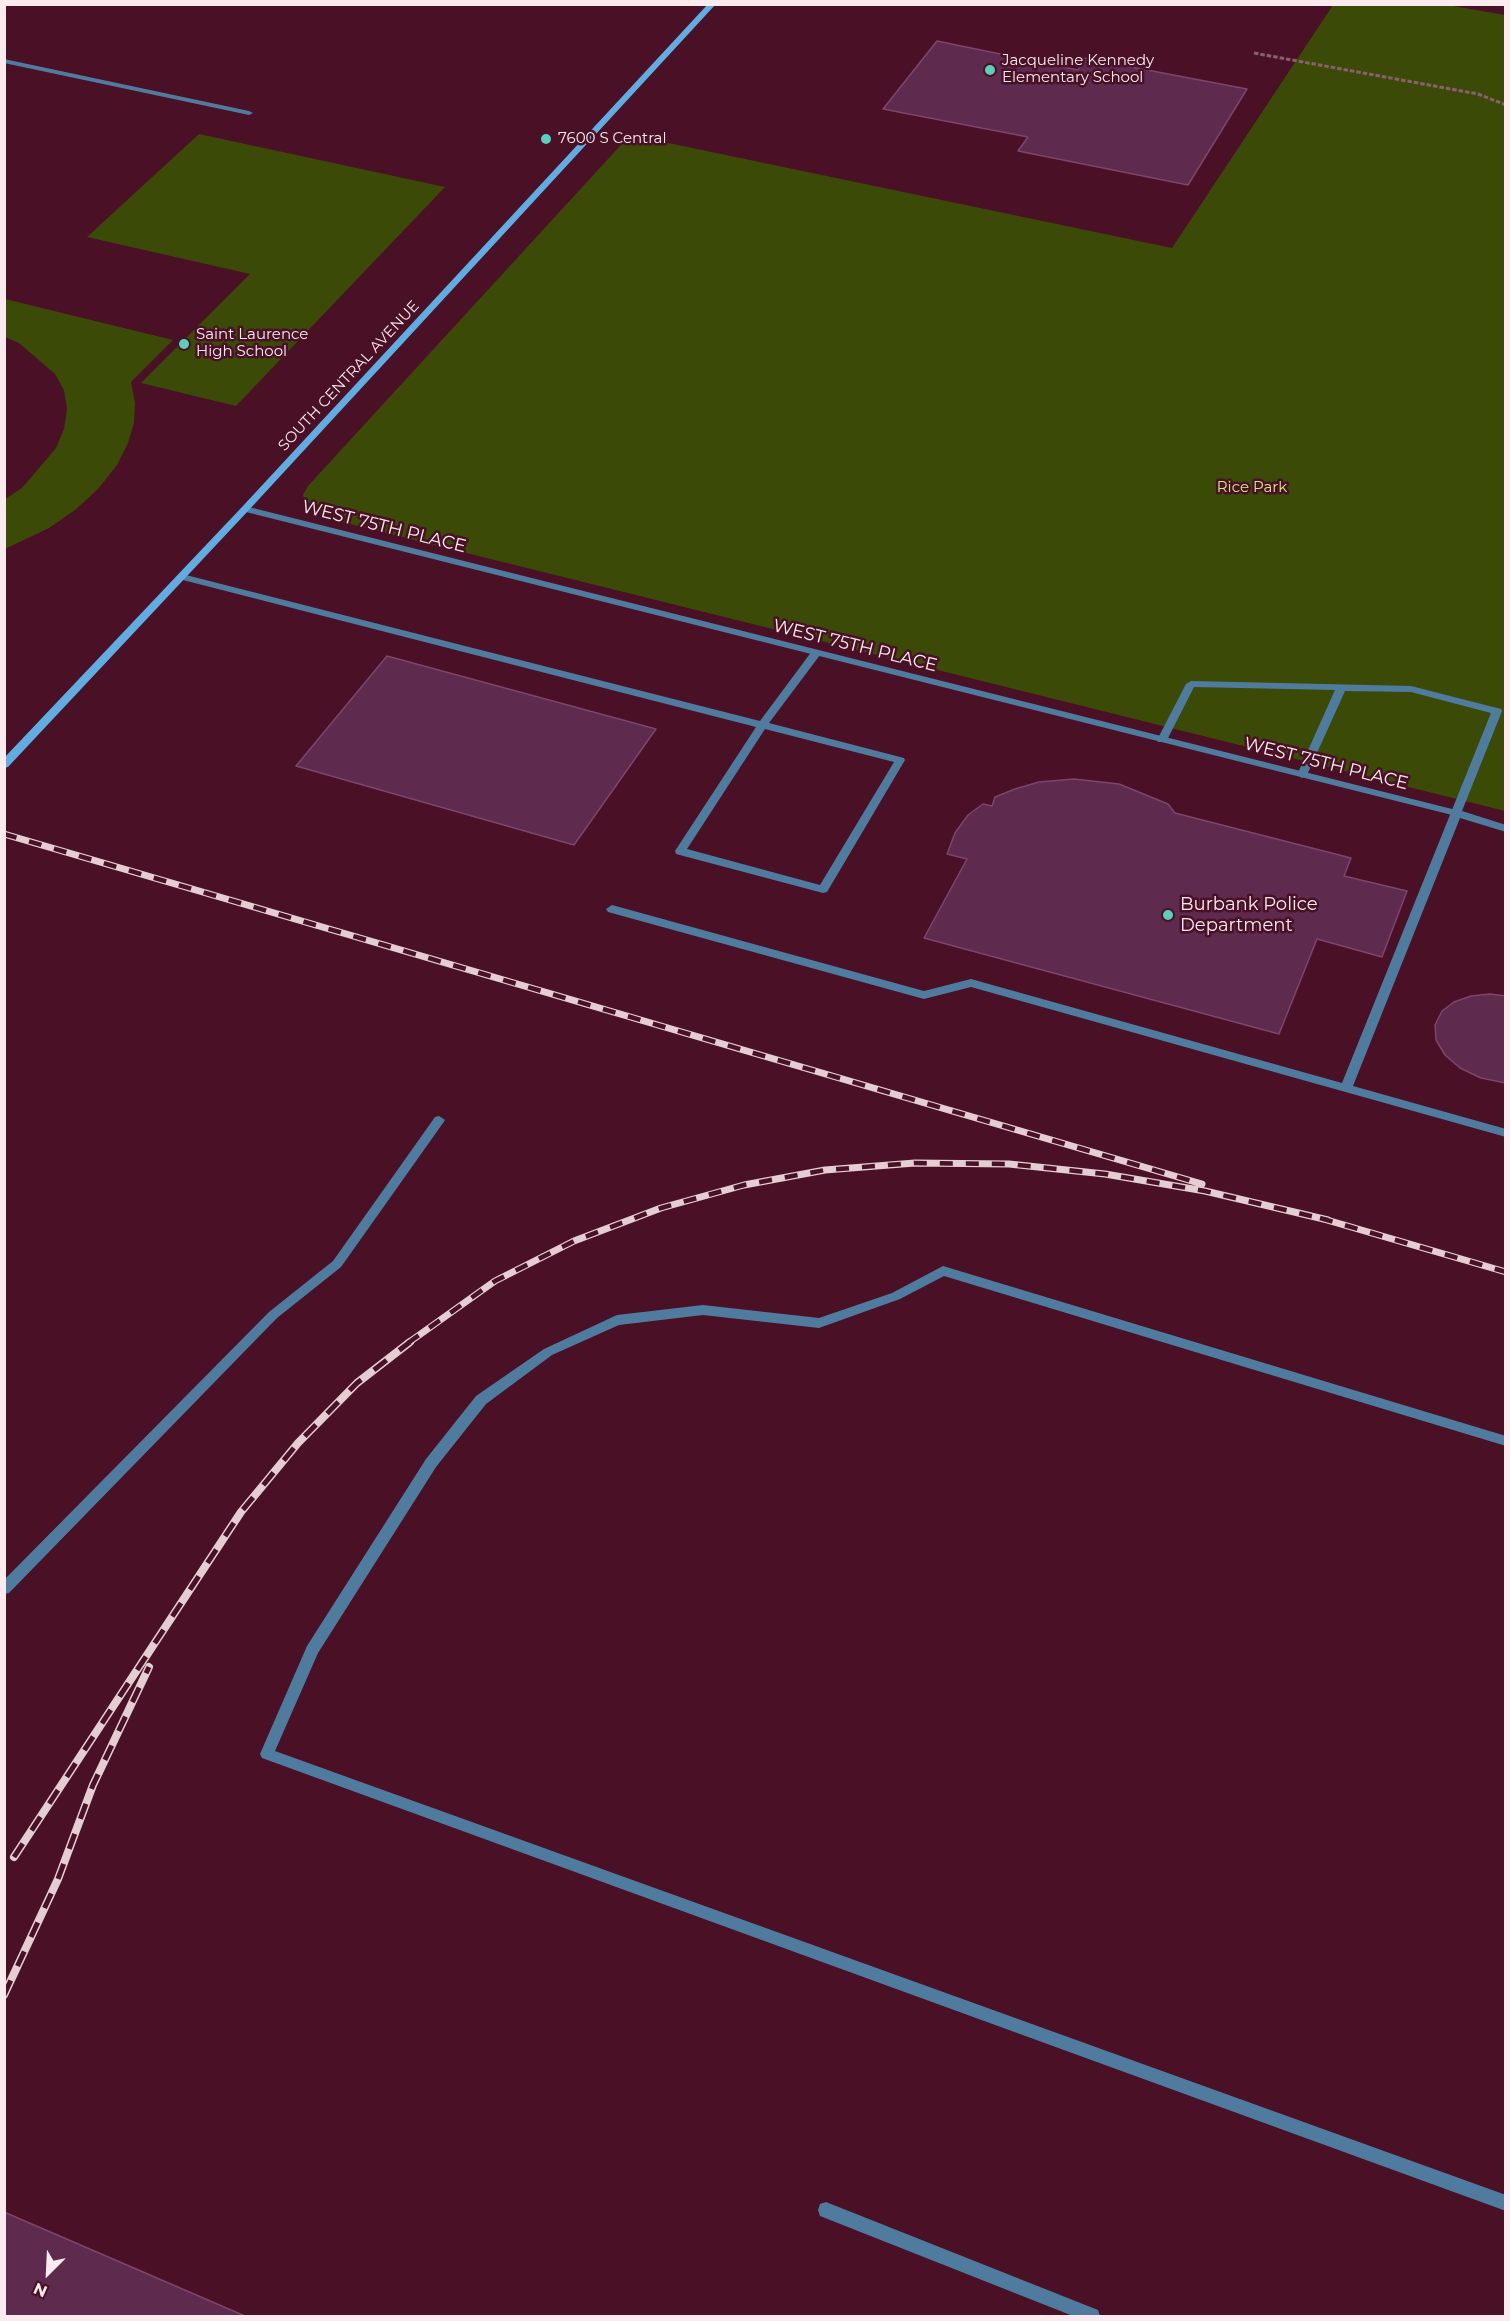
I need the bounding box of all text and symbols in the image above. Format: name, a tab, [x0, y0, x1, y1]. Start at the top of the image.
place label: Jacqueline Kennedy Elementary School	[1002, 52, 1154, 87]
marker: Jacqueline Kennedy Elementary School	[983, 63, 997, 77]
place label: 7600 S Central	[558, 130, 666, 148]
marker: 7600 S Central	[539, 132, 553, 146]
street label: SOUTH CENTRAL AVENUE	[275, 297, 423, 455]
place label: Saint Laurence High School	[196, 326, 308, 361]
marker: Saint Laurence High School	[177, 337, 191, 351]
park label: Rice Park	[1217, 479, 1287, 497]
street label: WEST 75TH PLACE	[300, 496, 468, 558]
street label: WEST 75TH PLACE	[771, 615, 939, 677]
street label: WEST 75TH PLACE	[1242, 733, 1410, 795]
place label: Burbank Police Department	[1180, 894, 1318, 936]
marker: Burbank Police Department	[1161, 908, 1175, 922]
north arrow	[18, 2243, 78, 2303]
text: N	[31, 2279, 50, 2301]

